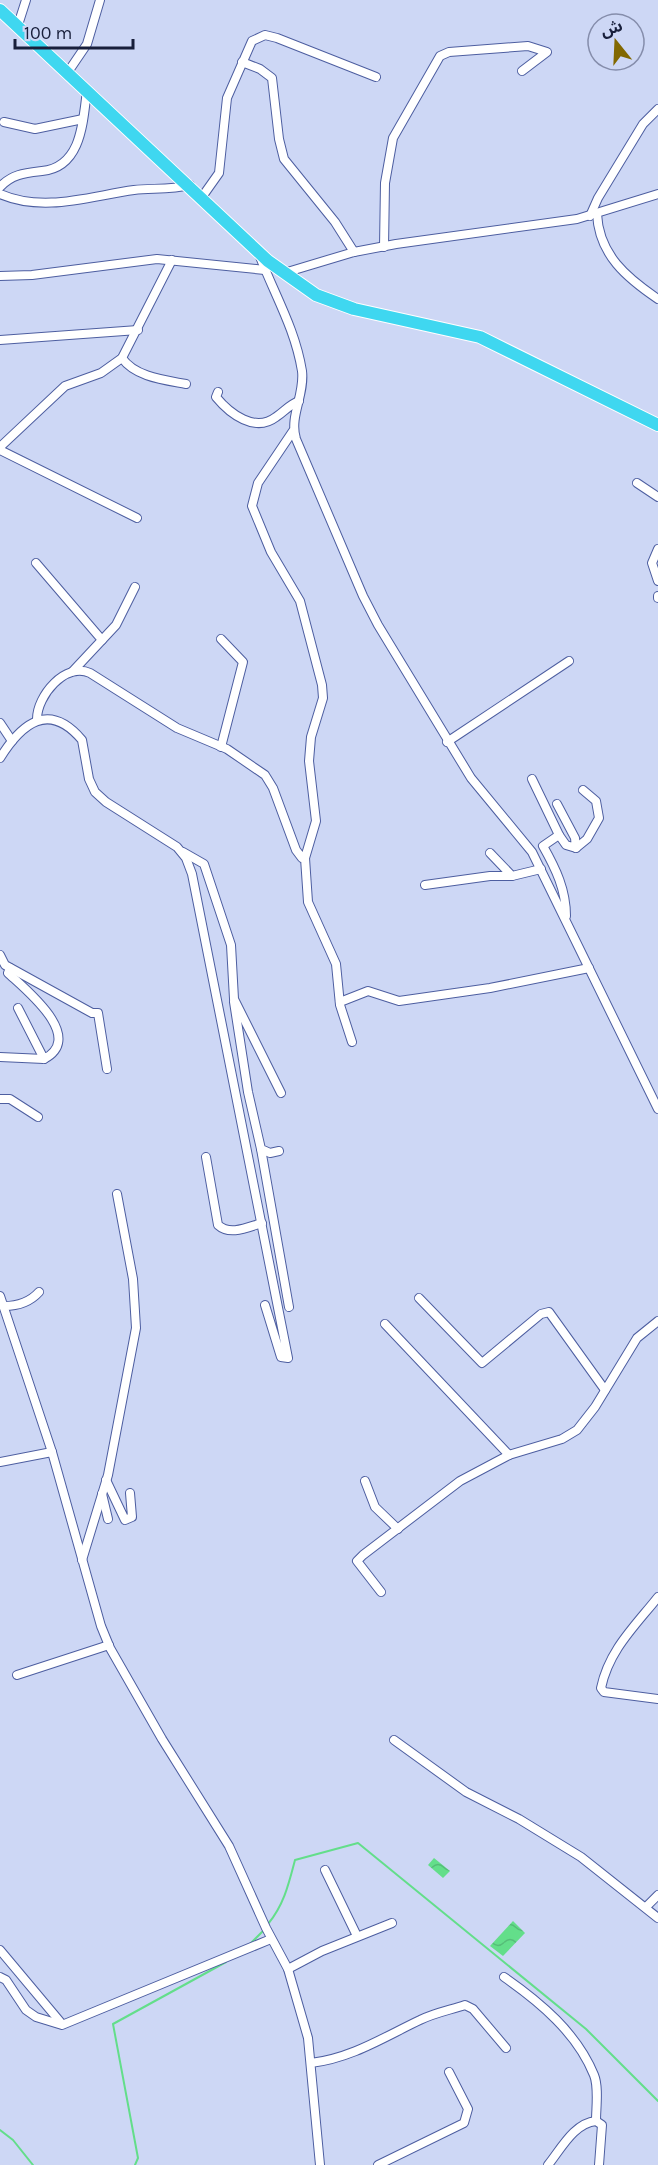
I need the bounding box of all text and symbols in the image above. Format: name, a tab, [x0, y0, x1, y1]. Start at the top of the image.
scale bar	[15, 12, 134, 50]
north arrow	[586, 12, 646, 72]
text: ش	[598, 16, 625, 41]
text: 100 m	[24, 22, 72, 44]

